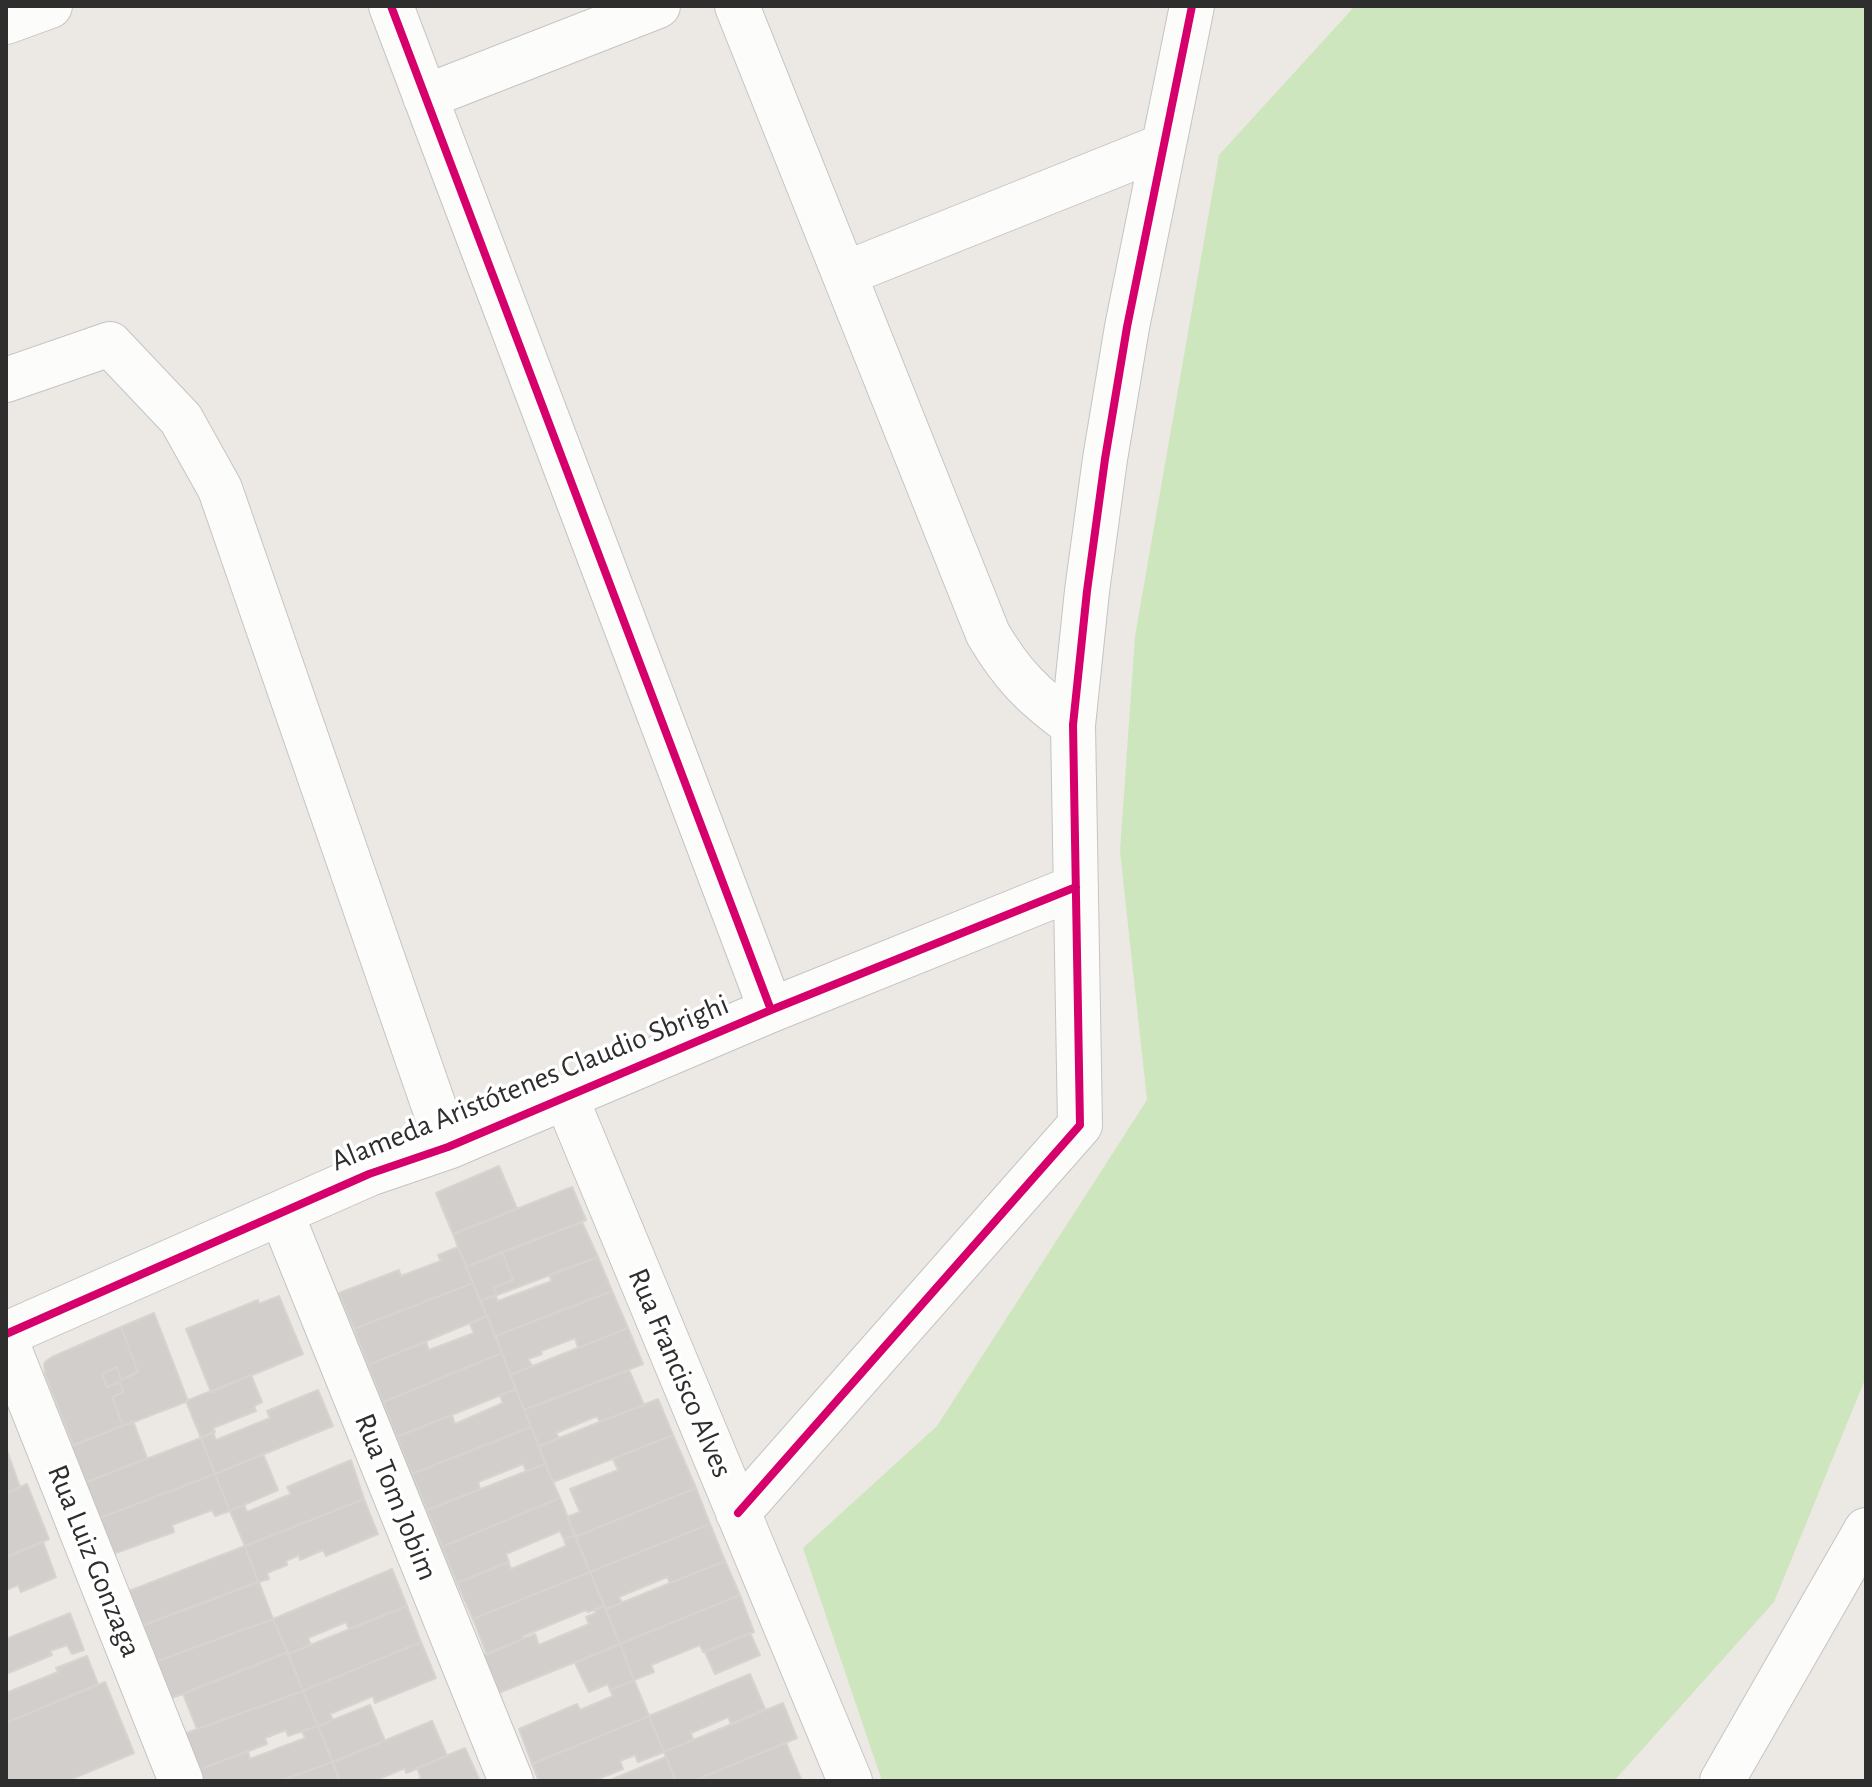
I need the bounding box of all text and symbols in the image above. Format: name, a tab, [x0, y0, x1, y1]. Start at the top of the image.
street label: Alameda Aristótenes Claudio Sbrighi	[326, 987, 734, 1179]
street label: Rua Francisco Alves	[620, 1263, 740, 1483]
street label: Rua Tom Jobim	[346, 1408, 446, 1586]
street label: Rua Luiz Gonzaga	[39, 1460, 149, 1662]

